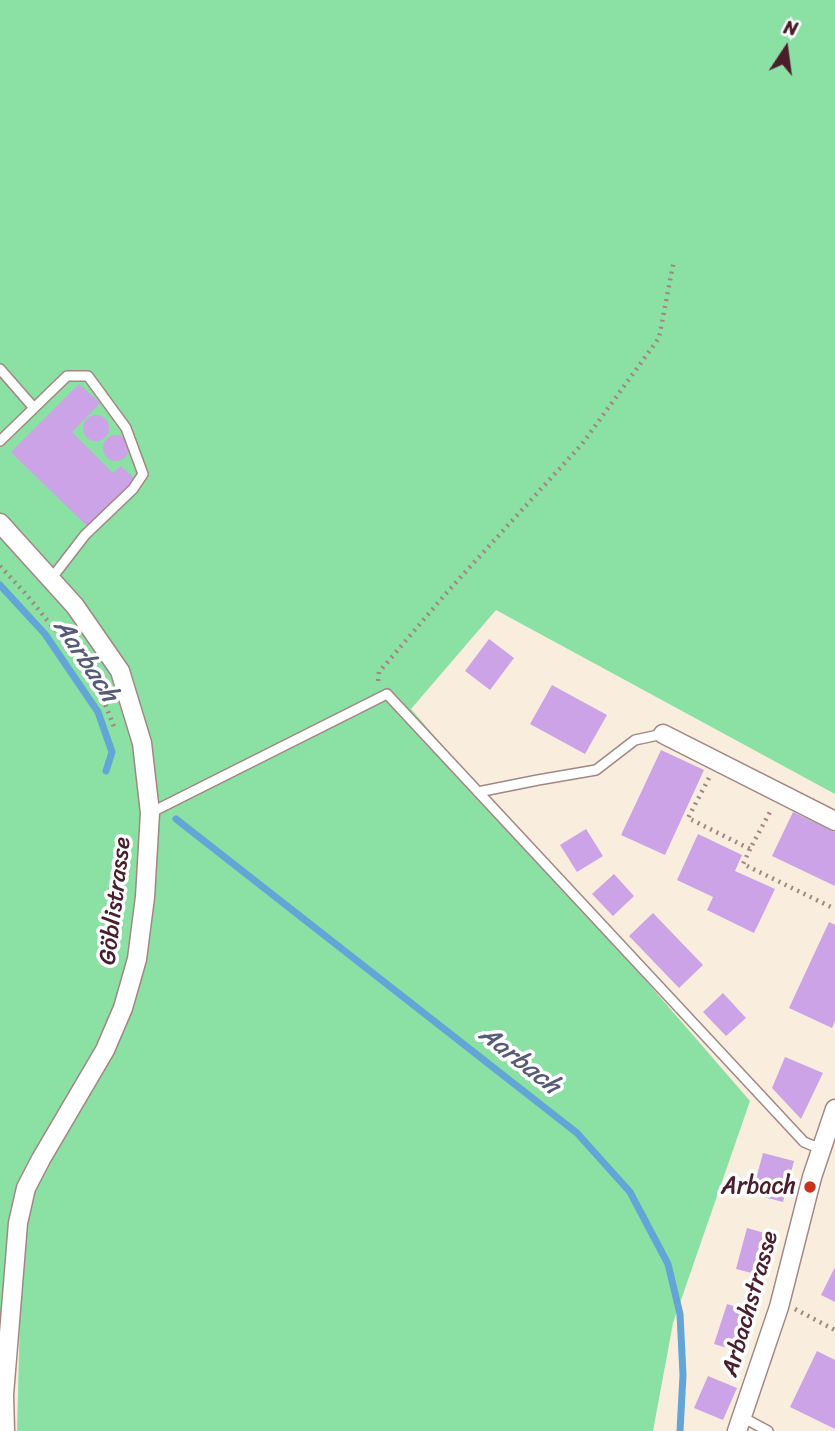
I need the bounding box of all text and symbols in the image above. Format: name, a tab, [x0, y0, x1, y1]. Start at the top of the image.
text: N	[781, 10, 801, 46]
north arrow	[751, 14, 821, 84]
water label: Aarbach	[46, 613, 124, 709]
street label: Göblistrasse	[94, 835, 138, 967]
water label: Aarbach	[472, 1020, 566, 1102]
place label: Arbach	[721, 1173, 796, 1201]
marker: Arbach	[802, 1179, 818, 1195]
street label: Arbachstrasse	[716, 1228, 786, 1380]

